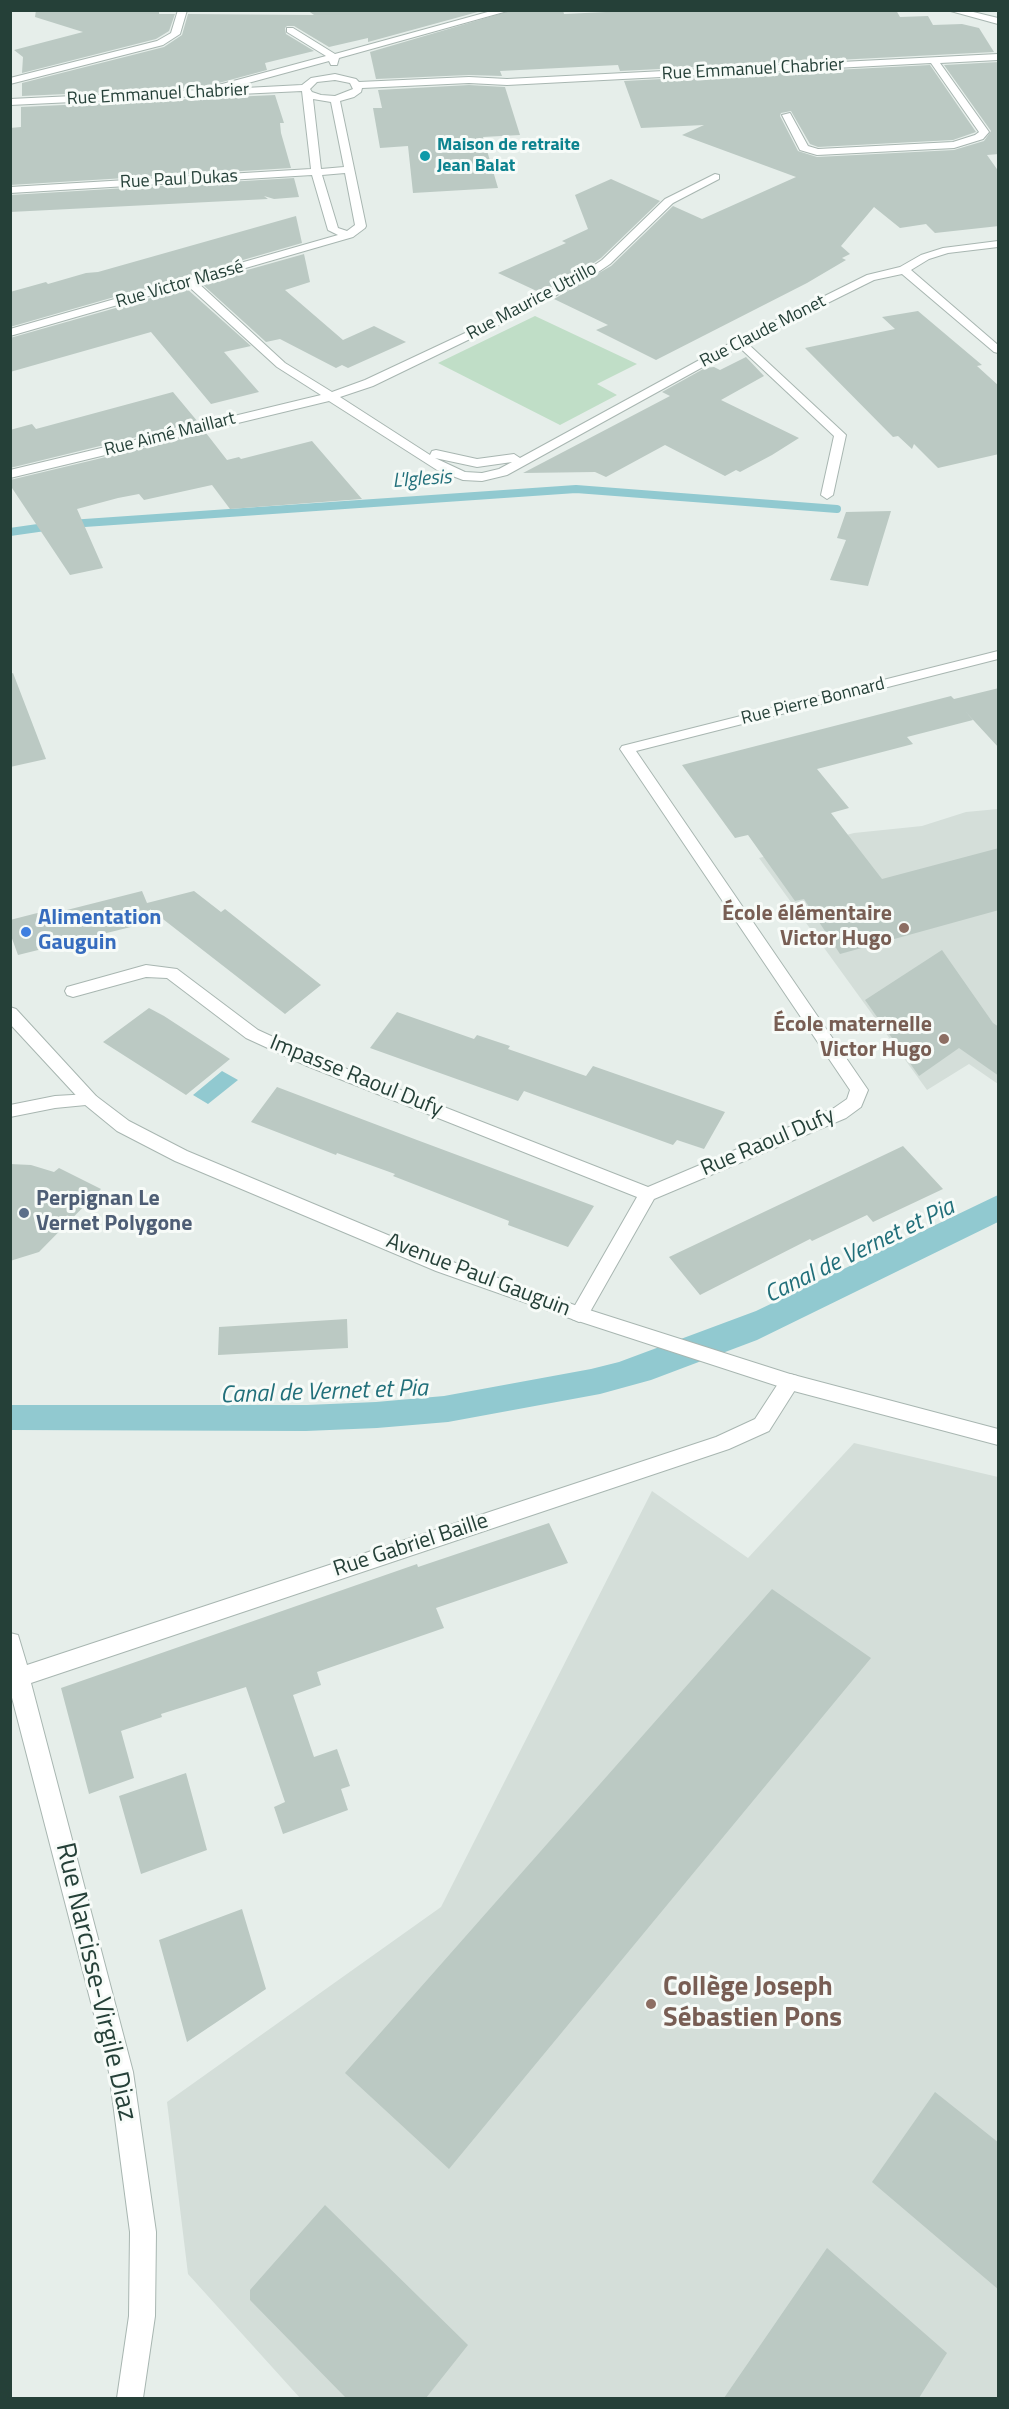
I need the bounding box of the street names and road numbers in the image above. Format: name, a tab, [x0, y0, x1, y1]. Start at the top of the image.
street label: Rue Emmanuel Chabrier	[661, 54, 845, 86]
street label: Rue Emmanuel Chabrier	[66, 79, 250, 111]
street label: Rue Paul Dukas	[119, 166, 239, 194]
street label: Rue Victor Massé	[114, 256, 246, 314]
street label: Rue Maurice Utrillo	[463, 259, 601, 345]
street label: Rue Claude Monet	[696, 291, 830, 373]
street label: Rue Aimé Maillart	[102, 408, 238, 462]
street label: Rue Pierre Bonnard	[739, 674, 887, 730]
street label: Impasse Raoul Dufy	[266, 1030, 446, 1124]
street label: Rue Raoul Dufy	[697, 1103, 839, 1183]
street label: Avenue Paul Gauguin	[382, 1229, 574, 1323]
street label: Rue Gabriel Baille	[330, 1509, 492, 1583]
street label: Rue Narcisse-Virgile Diaz	[47, 1840, 143, 2124]

